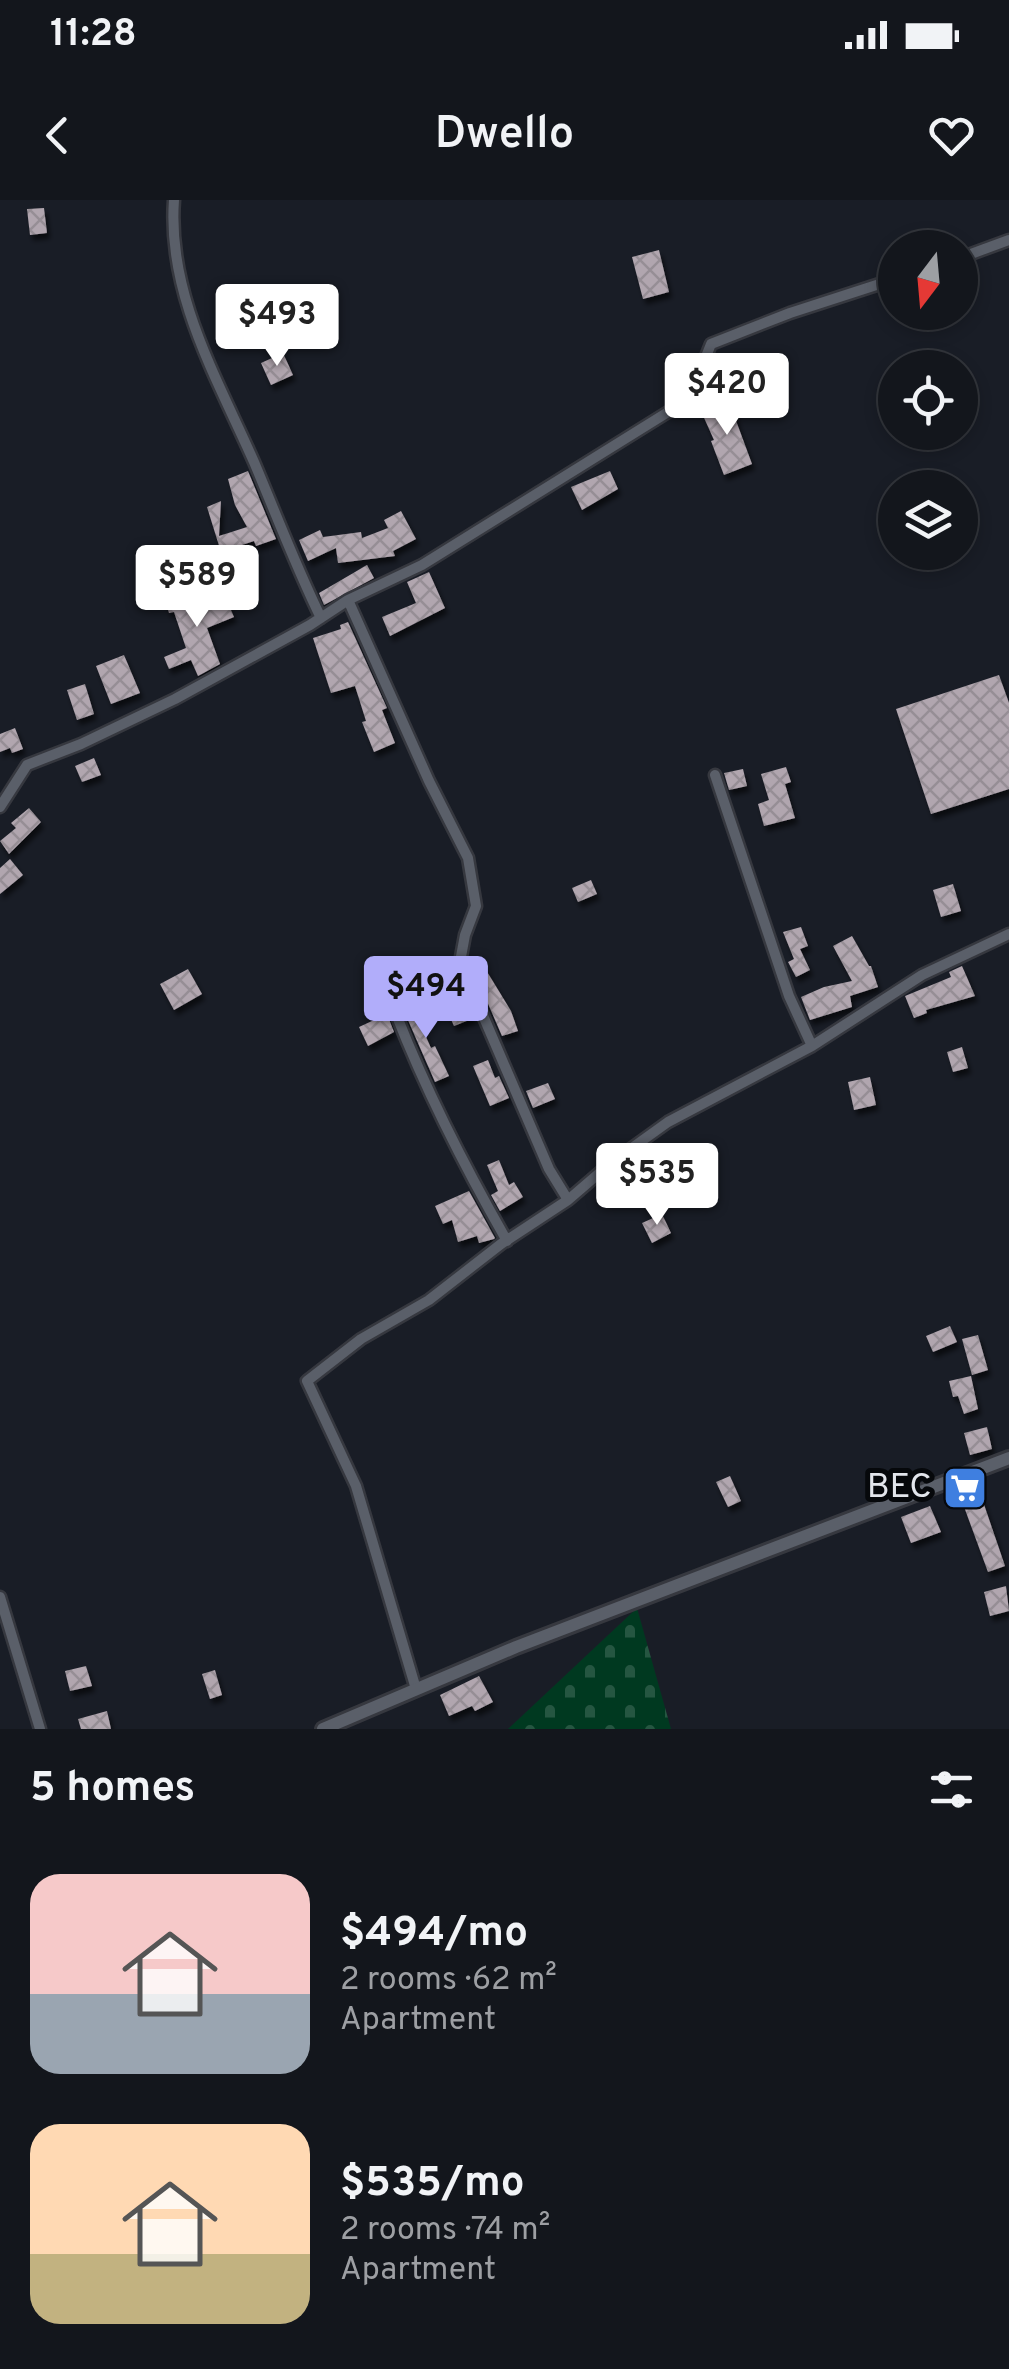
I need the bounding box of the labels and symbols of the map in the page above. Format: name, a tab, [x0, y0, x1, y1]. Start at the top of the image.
north arrow	[878, 230, 978, 330]
pin: $493	[218, 284, 336, 369]
pin: $420	[668, 353, 786, 438]
pin: $589	[138, 545, 256, 630]
pin: $494	[367, 956, 485, 1041]
pin: $535	[598, 1143, 716, 1228]
supermarket icon: BEC	[942, 1465, 988, 1511]
place label: BEC	[867, 1466, 932, 1510]

